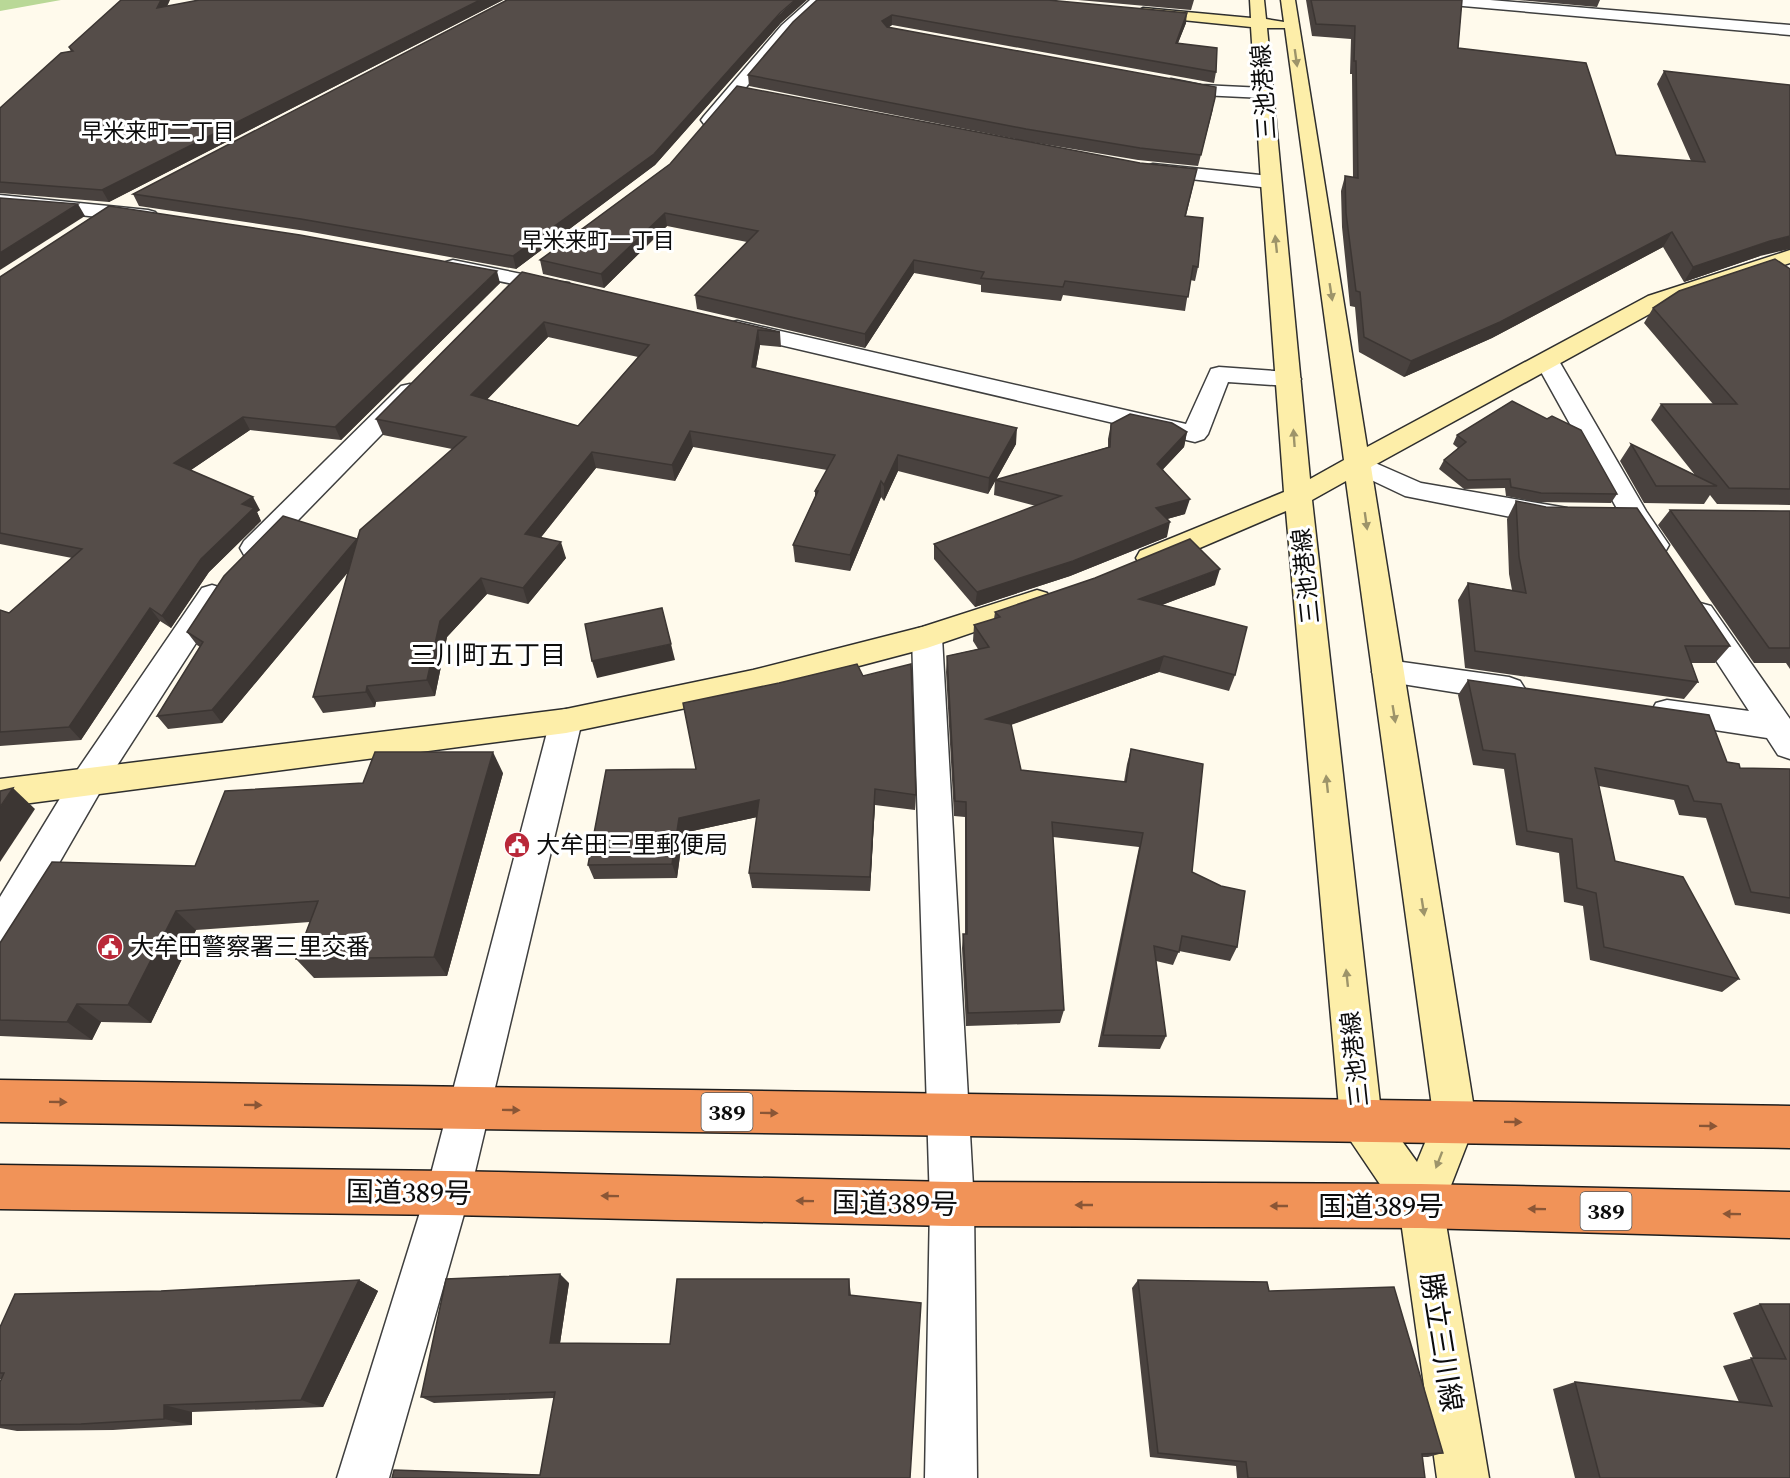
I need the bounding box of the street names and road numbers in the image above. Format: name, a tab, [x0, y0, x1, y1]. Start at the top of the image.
street label: 三池港線	[1244, 43, 1286, 141]
street label: 三池港線	[1284, 526, 1330, 626]
street label: 三池港線	[1333, 1009, 1379, 1109]
road number: 389	[702, 1093, 752, 1131]
street label: 国道389号	[346, 1171, 472, 1216]
street label: 国道389号	[832, 1182, 958, 1227]
street label: 国道389号	[1318, 1186, 1444, 1229]
road number: 389	[1580, 1192, 1632, 1230]
street label: 勝立三川線	[1408, 1270, 1473, 1415]

